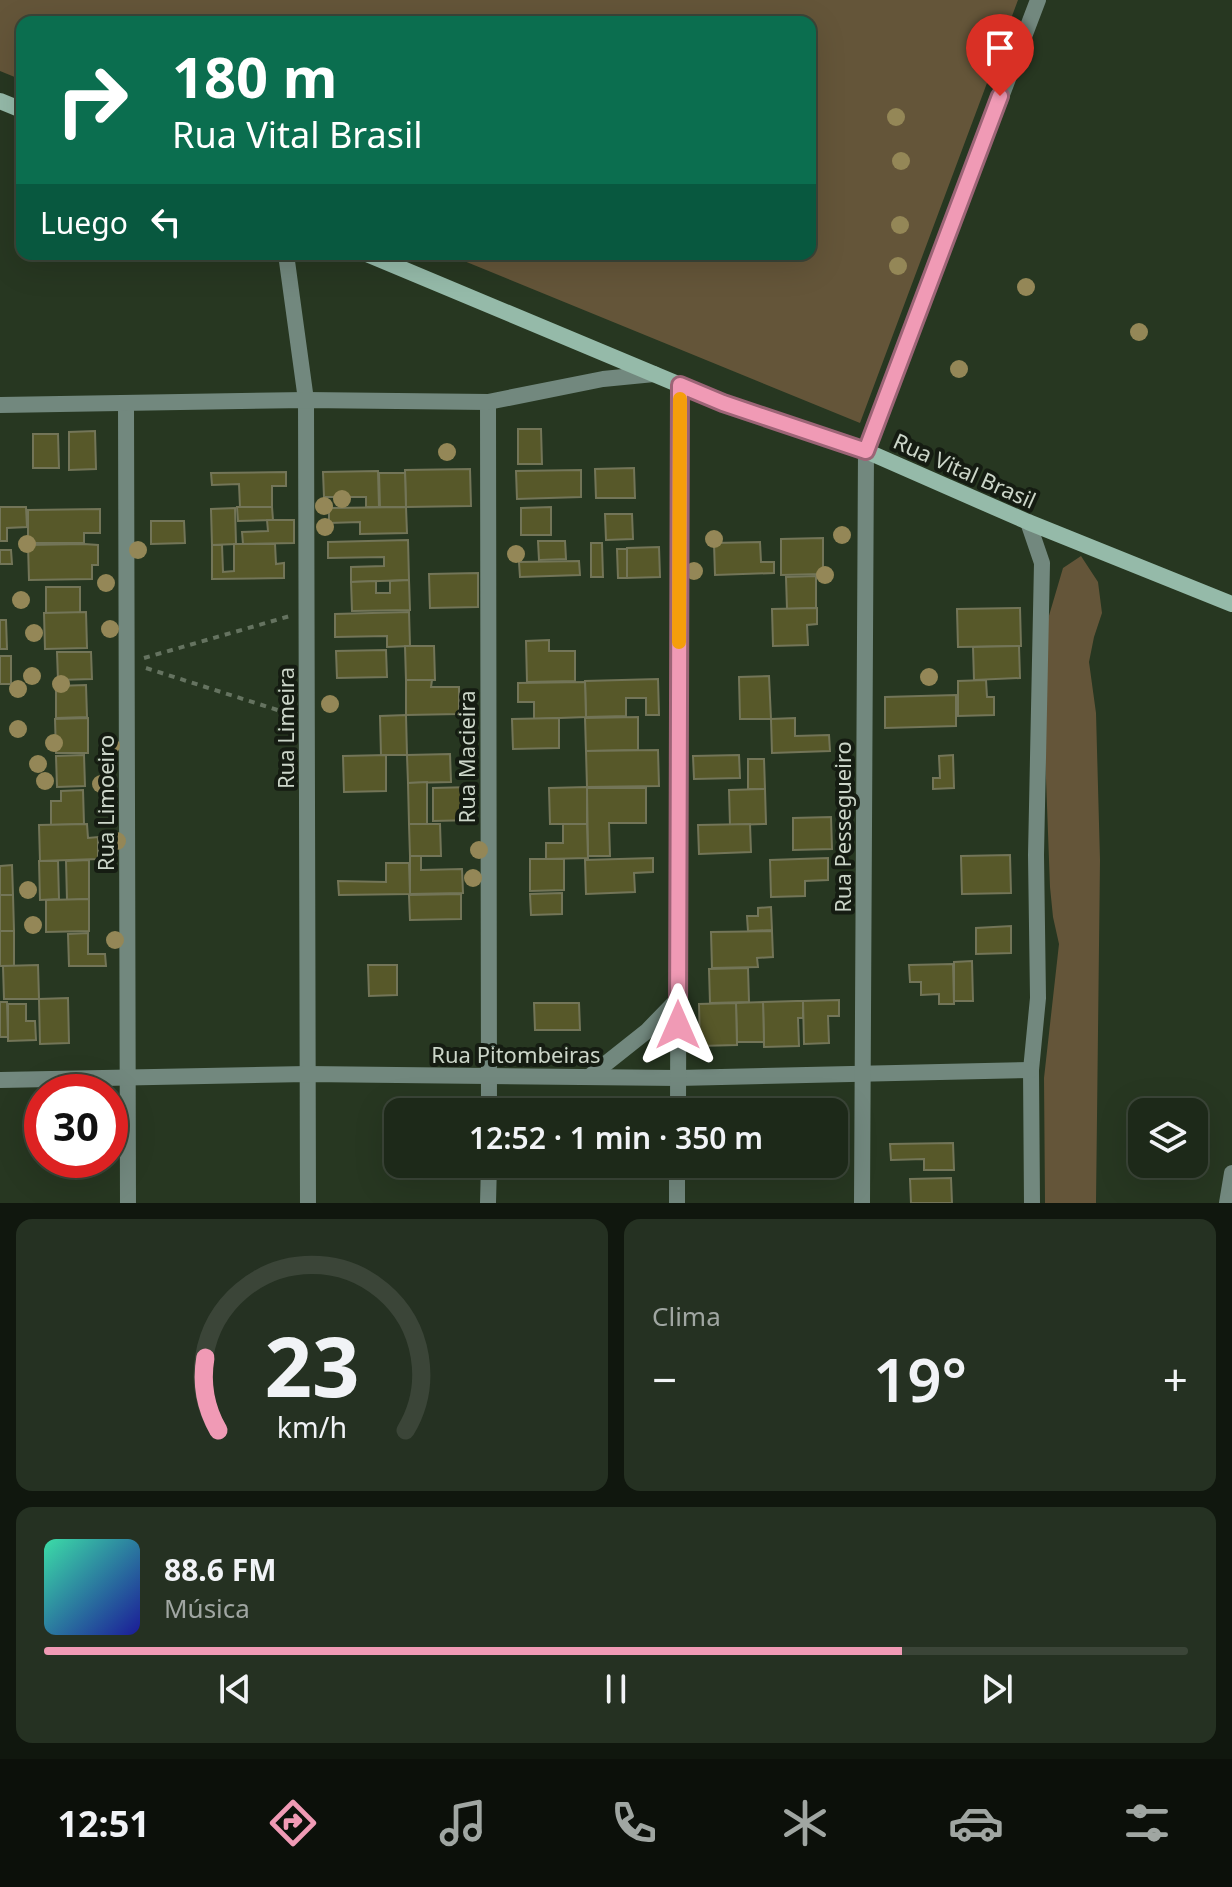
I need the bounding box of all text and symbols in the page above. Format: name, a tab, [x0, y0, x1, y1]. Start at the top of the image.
pin	[966, 14.0, 1034, 96]
icon: arrive	[978, 26, 1022, 70]
text: 180 m	[172, 38, 337, 114]
icon: right	[40, 48, 144, 152]
text: Rua Vital Brasil	[172, 110, 423, 159]
icon: left	[144, 200, 188, 244]
text: Luego	[40, 202, 128, 243]
street label: Rua Vital Brasil	[889, 425, 1041, 515]
street label: Rua Limeira	[270, 667, 300, 789]
street label: Rua Macieira	[451, 691, 481, 823]
street label: Rua Limoeiro	[90, 735, 120, 871]
street label: Rua Pessegueiro	[827, 741, 857, 913]
position arrow	[636, 983, 720, 1067]
street label: Rua Pitombeiras	[431, 1039, 601, 1069]
speed limit sign: 30	[24, 1074, 128, 1178]
map controls	[1128, 1098, 1208, 1178]
button: layers	[1128, 1098, 1208, 1178]
text: 12:52 · 1 min · 350 m	[469, 1117, 763, 1158]
text: Clima	[652, 1298, 721, 1334]
text: 23	[264, 1308, 360, 1421]
text: 19°	[873, 1338, 967, 1420]
text: −	[652, 1349, 677, 1409]
text: +	[1163, 1349, 1188, 1409]
text: km/h	[277, 1407, 347, 1446]
text: 88.6 FM	[164, 1549, 276, 1590]
text: Música	[164, 1590, 250, 1626]
icon: previous	[213, 1667, 257, 1711]
icon: pause	[594, 1667, 638, 1711]
icon: next	[975, 1667, 1019, 1711]
icon: directions	[265, 1795, 321, 1851]
icon: music	[435, 1795, 491, 1851]
icon: phone	[606, 1795, 662, 1851]
icon: climate	[777, 1795, 833, 1851]
icon: car	[948, 1795, 1004, 1851]
icon: filters	[1119, 1795, 1175, 1851]
text: 12:51	[57, 1799, 150, 1848]

